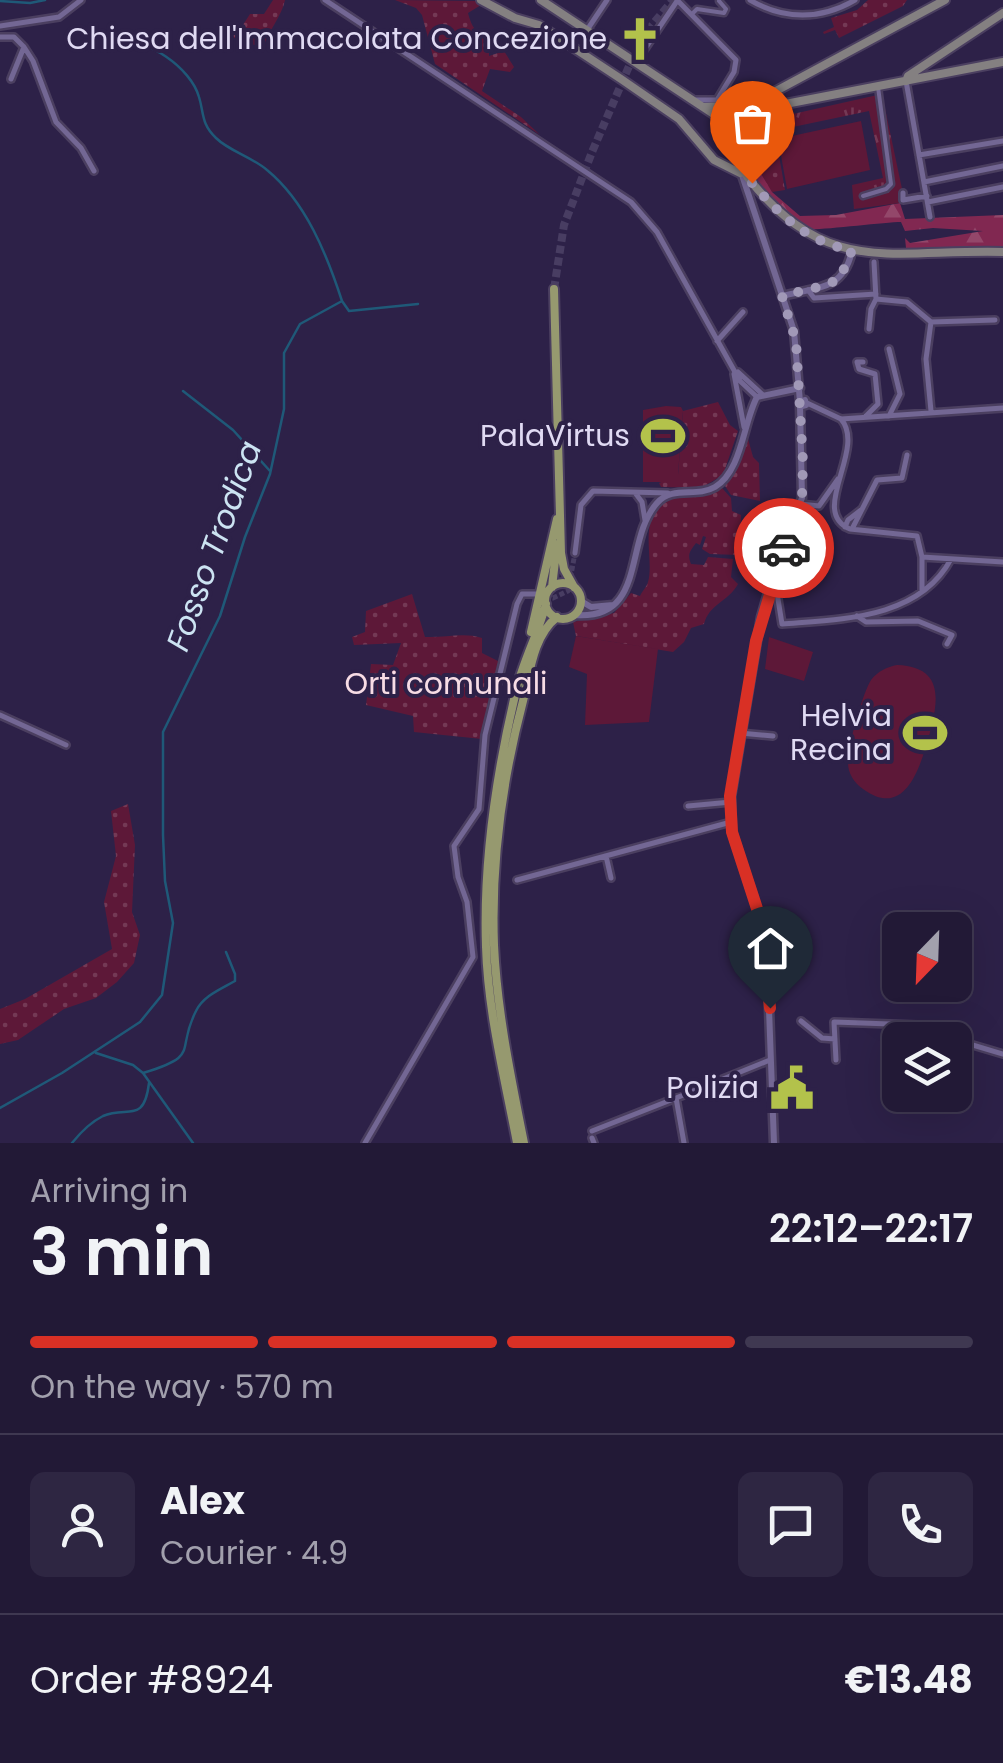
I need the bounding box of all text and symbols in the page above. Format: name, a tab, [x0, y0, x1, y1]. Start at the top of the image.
church icon: Chiesa dell'Immacolata Concezione	[616, 15, 664, 63]
place label: Chiesa dell'Immacolata Concezione	[66, 17, 607, 60]
pin	[710, 81, 795, 184]
icon: bag	[725, 96, 780, 151]
sports icon: PalaVirtus	[639, 412, 687, 460]
place label: PalaVirtus	[480, 414, 630, 457]
water label: Fosso Trodica	[155, 435, 272, 657]
courier	[734, 498, 834, 598]
icon: car	[757, 521, 812, 576]
park label: Orti comunali	[345, 662, 547, 705]
place label: Helvia Recina	[790, 694, 892, 771]
sports icon: Helvia Recina	[901, 709, 949, 757]
pin	[728, 906, 813, 1009]
north arrow	[882, 912, 972, 1002]
map controls	[882, 912, 972, 1112]
icon: home	[743, 921, 798, 976]
button: layers	[882, 1022, 972, 1112]
public building icon: Polizia	[768, 1064, 816, 1112]
place label: Polizia	[666, 1066, 759, 1109]
text: Arriving in	[30, 1168, 188, 1213]
text: 22:12–22:17	[769, 1202, 973, 1255]
text: 3 min	[30, 1207, 214, 1298]
text: On the way · 570 m	[30, 1364, 334, 1409]
button: person	[30, 1472, 135, 1577]
button: chat	[738, 1472, 843, 1577]
button: phone	[868, 1472, 973, 1577]
text: Alex	[160, 1474, 245, 1527]
text: Courier · 4.9	[160, 1530, 348, 1575]
text: Order #8924	[30, 1653, 273, 1706]
text: €13.48	[844, 1653, 973, 1706]

